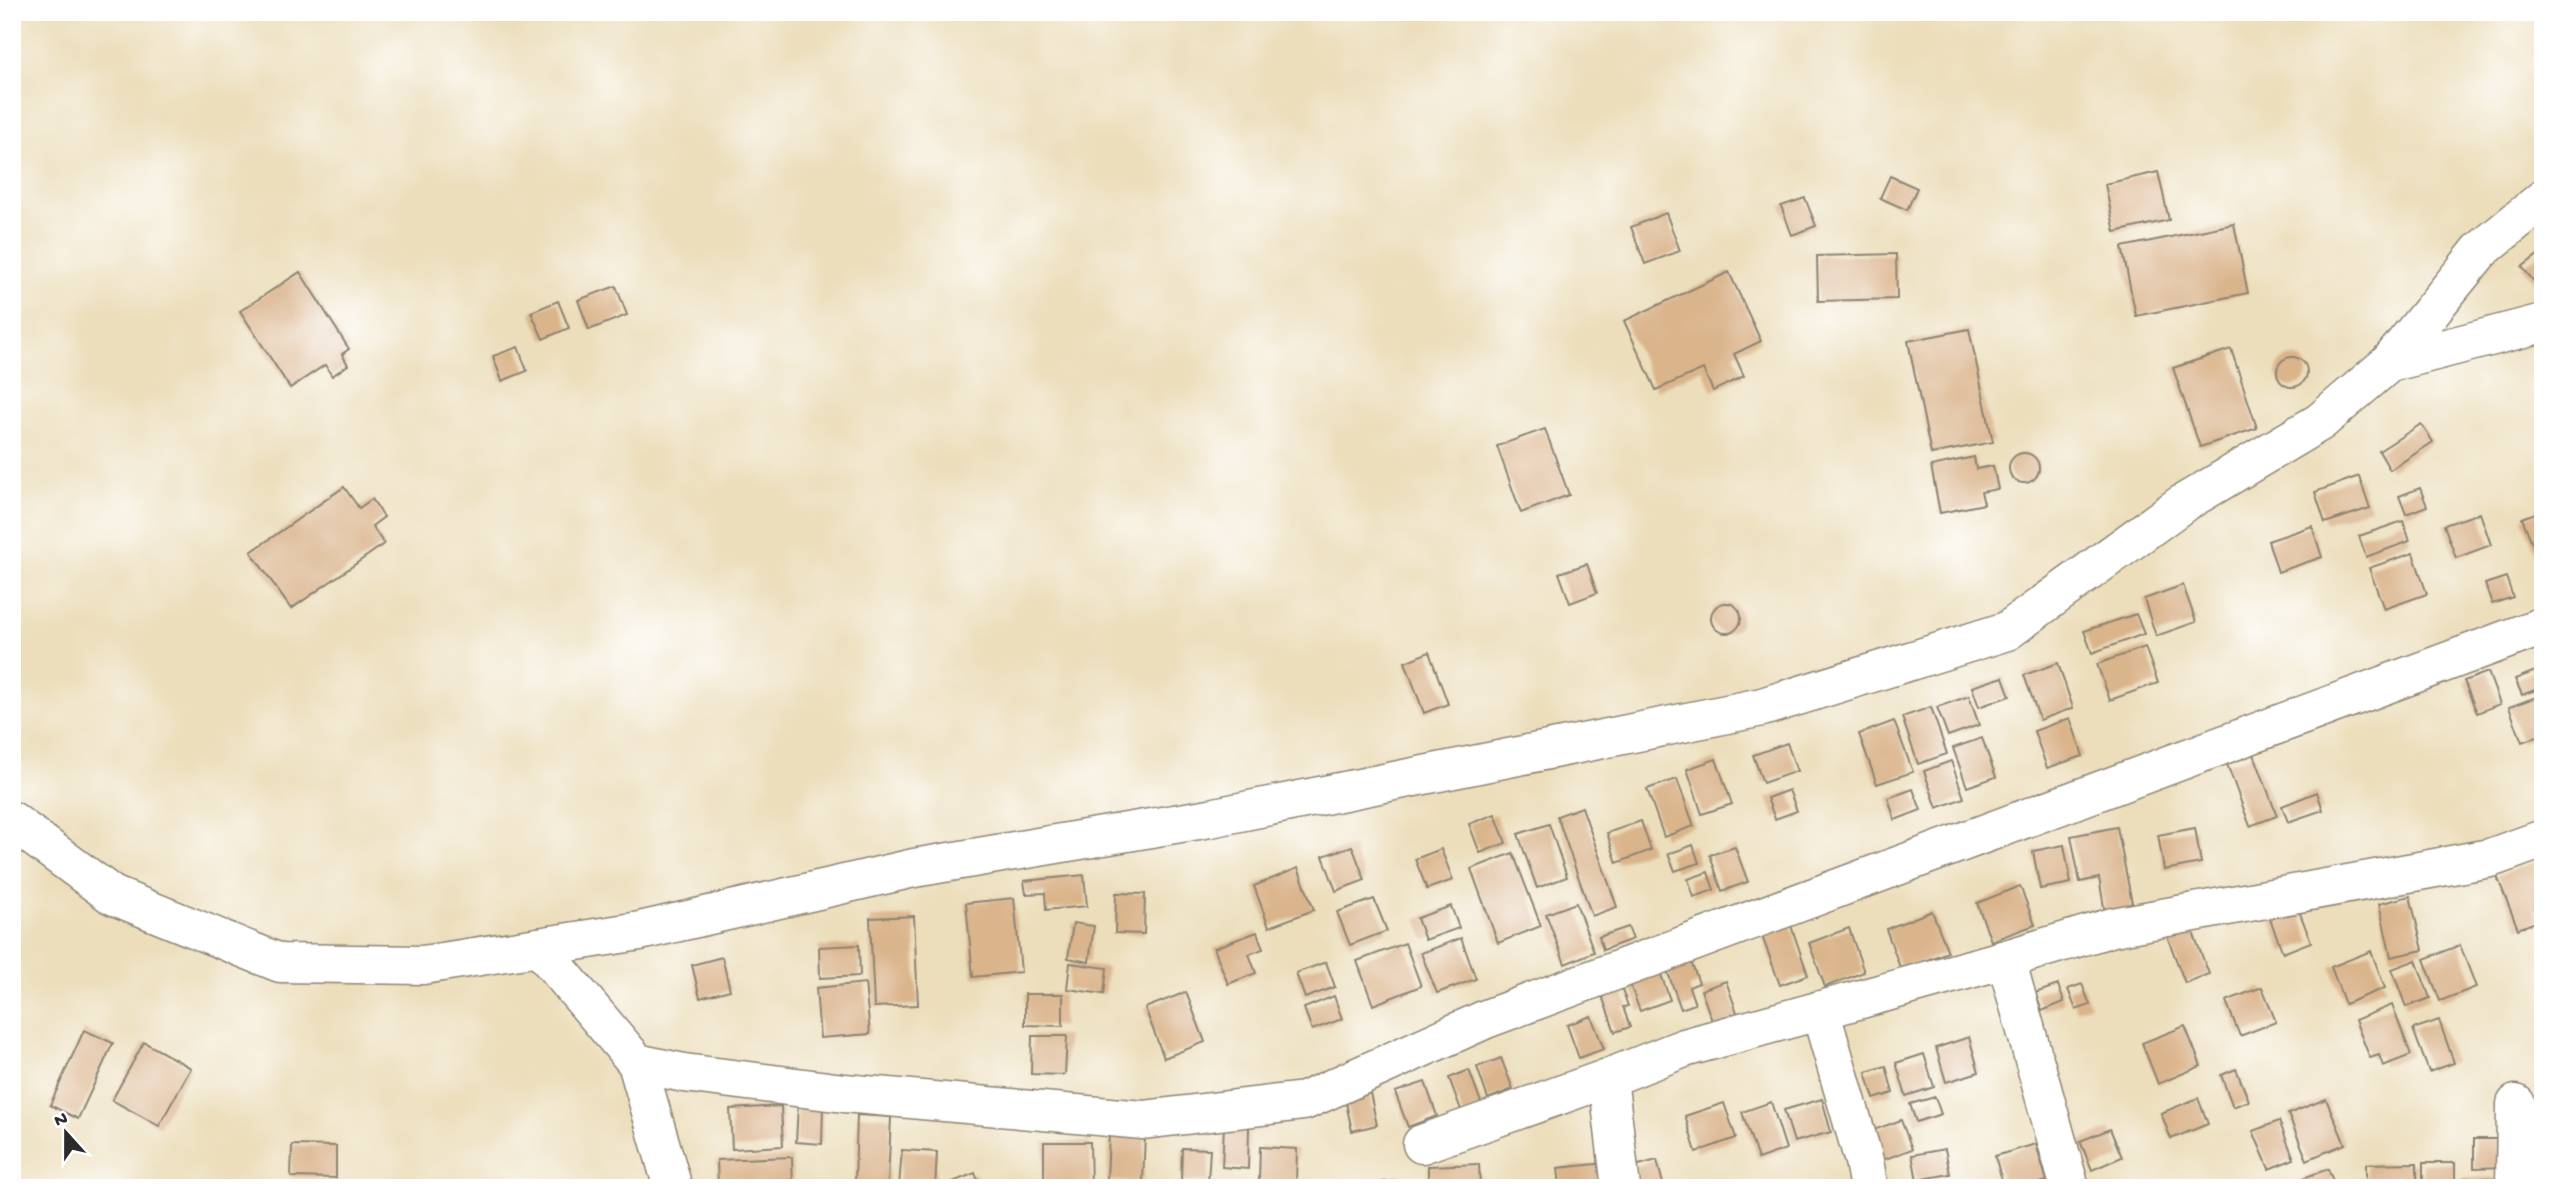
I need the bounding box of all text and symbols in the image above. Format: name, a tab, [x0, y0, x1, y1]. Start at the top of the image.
north arrow	[32, 1098, 102, 1168]
text: N	[51, 1107, 71, 1133]

